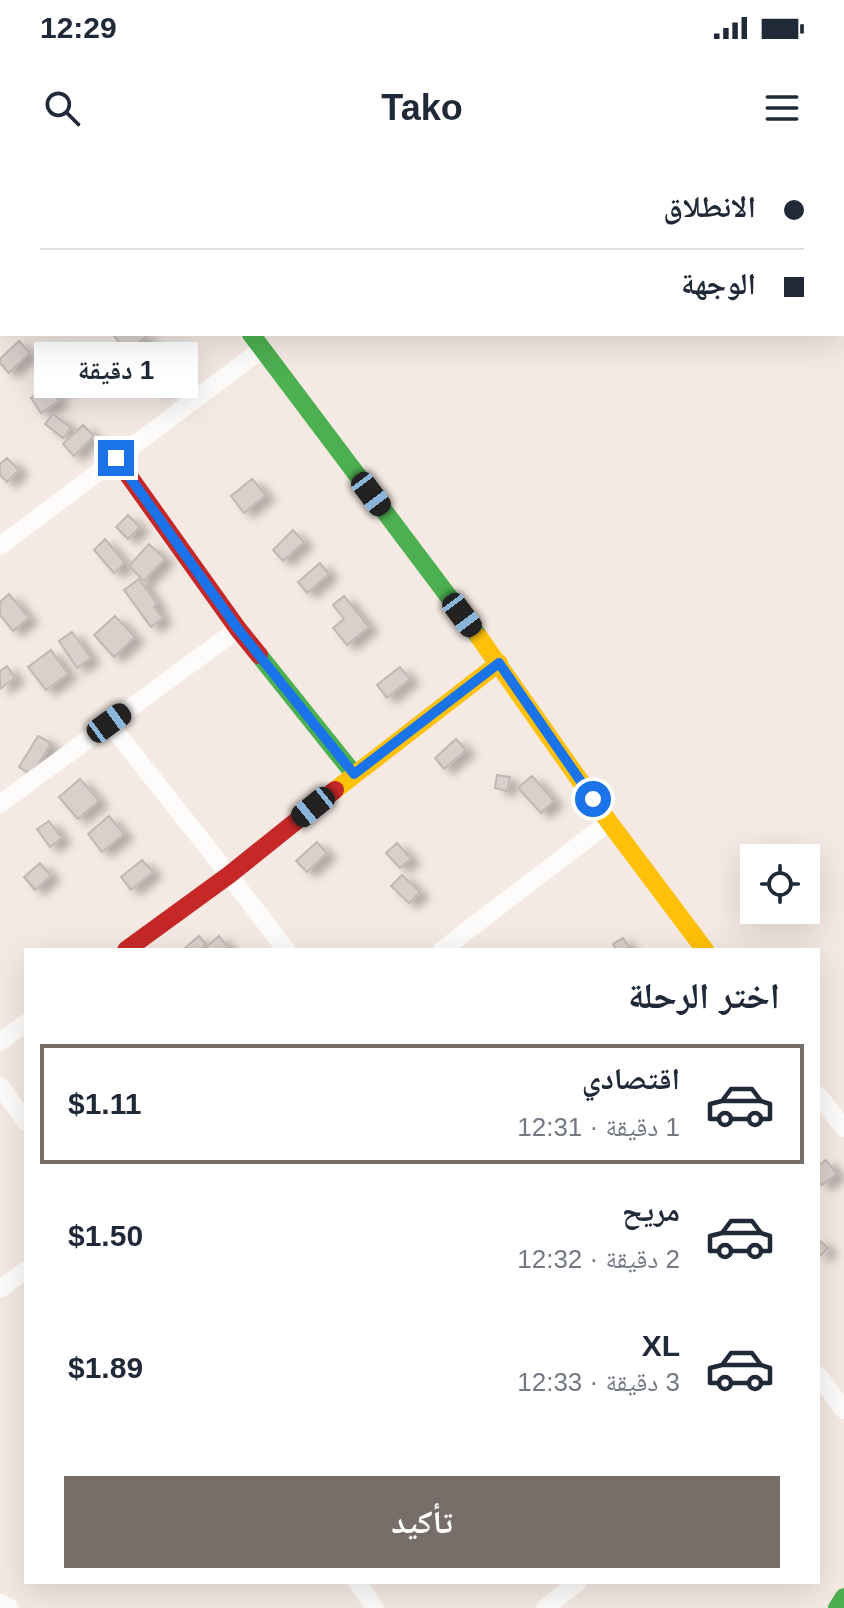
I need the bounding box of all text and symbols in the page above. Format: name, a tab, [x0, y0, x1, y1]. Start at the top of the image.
text: 12:29	[40, 11, 117, 44]
icon: search	[40, 86, 84, 130]
icon: menu	[760, 86, 804, 130]
text: Tako	[381, 87, 463, 128]
text: الانطلاق	[663, 190, 756, 223]
text: الوجهة	[681, 267, 756, 300]
callout: 1 دقيقة	[34, 342, 198, 398]
text: 1 دقيقة	[78, 355, 154, 385]
route end	[98, 440, 134, 476]
car	[347, 468, 395, 520]
car	[438, 589, 486, 641]
car	[83, 699, 135, 747]
route start	[575, 781, 611, 817]
car	[287, 783, 339, 831]
map controls	[740, 844, 820, 924]
button: locate	[740, 844, 820, 924]
text: اختر الرحلة	[628, 975, 780, 1016]
text: اقتصادي	[582, 1062, 680, 1095]
icon: car	[704, 1068, 776, 1140]
text: $1.11	[68, 1087, 141, 1120]
text: 1 دقيقة · 12:31	[517, 1112, 680, 1142]
text: مريح	[622, 1194, 680, 1227]
icon: car	[704, 1200, 776, 1272]
text: $1.50	[68, 1219, 143, 1252]
text: 2 دقيقة · 12:32	[517, 1244, 680, 1274]
text: XL	[642, 1329, 680, 1362]
icon: car	[704, 1332, 776, 1404]
text: $1.89	[68, 1351, 143, 1384]
text: 3 دقيقة · 12:33	[517, 1367, 680, 1397]
button: تأكيد	[64, 1476, 780, 1568]

